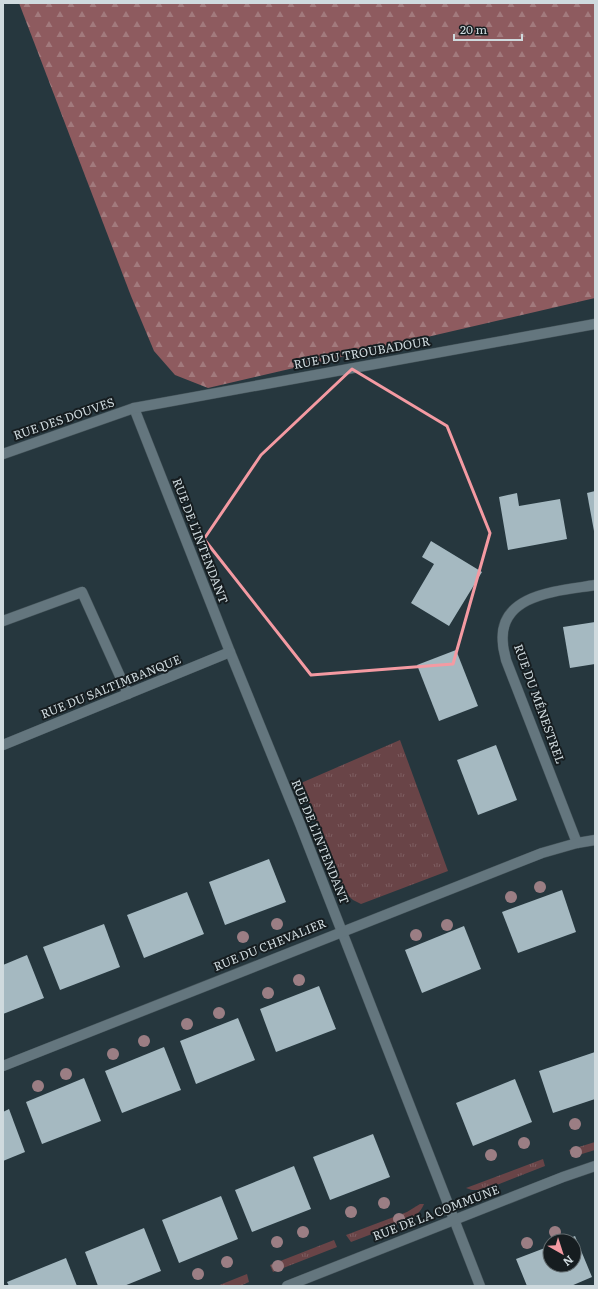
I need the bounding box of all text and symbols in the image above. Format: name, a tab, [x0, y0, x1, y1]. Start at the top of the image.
scale bar	[454, 16, 522, 42]
text: 20 m	[460, 20, 487, 38]
street label: RUE DU TROUBADOUR	[292, 331, 432, 373]
street label: RUE DES DOUVES	[11, 392, 117, 444]
street label: RUE DE L'INTENDANT	[169, 475, 233, 606]
street label: RUE DU MÉNESTREL	[510, 641, 570, 766]
street label: RUE DU SALTIMBANQUE	[38, 650, 184, 722]
street label: RUE DE L'INTENDANT	[288, 776, 354, 907]
street label: RUE DU CHEVALIER	[211, 913, 329, 975]
street label: RUE DE LA COMMUNE	[370, 1179, 502, 1245]
north arrow	[542, 1233, 582, 1273]
text: N	[560, 1252, 578, 1271]

